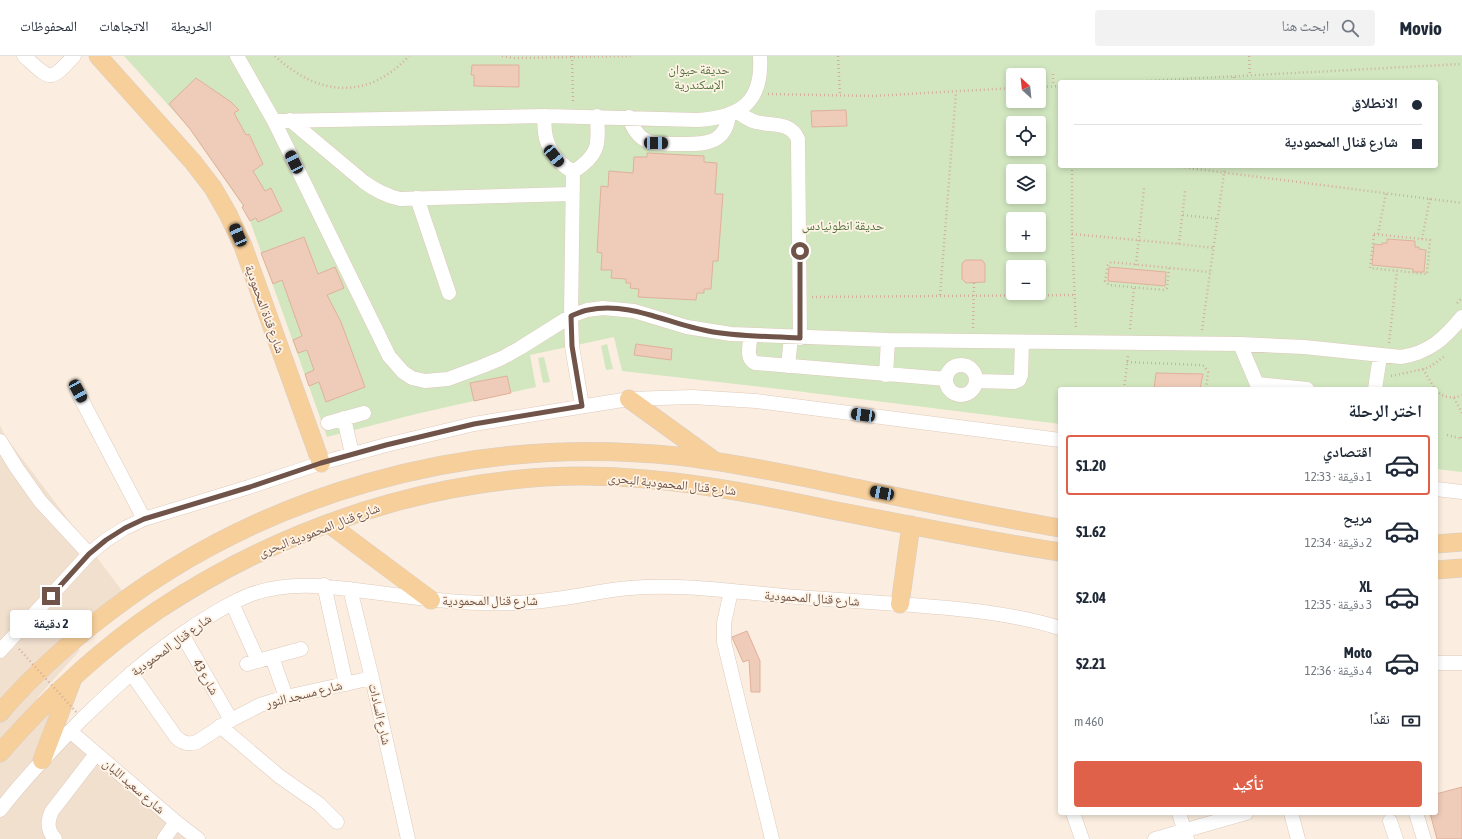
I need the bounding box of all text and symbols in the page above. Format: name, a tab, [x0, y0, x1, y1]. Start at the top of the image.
search box	[1095, 10, 1375, 46]
text: ابحث هنا	[1282, 17, 1329, 34]
icon: search	[1339, 17, 1361, 39]
text: Movio	[1399, 17, 1442, 39]
text: المحفوظات	[20, 18, 77, 34]
text: الاتجاهات	[99, 18, 149, 34]
text: الخريطة	[171, 18, 212, 34]
park label: حديقة حيوان الإسكندرية	[668, 62, 730, 93]
north arrow	[1006, 68, 1046, 108]
map controls	[1006, 68, 1046, 300]
text: الانطلاق	[1352, 94, 1398, 111]
button: locate	[1006, 116, 1046, 156]
text: شارع قنال المحمودية	[1284, 133, 1398, 150]
car	[644, 137, 668, 149]
car	[542, 143, 566, 169]
car	[283, 149, 305, 175]
button: layers	[1006, 164, 1046, 204]
button: +	[1006, 212, 1046, 252]
park label: حديقة انطونيادس	[802, 218, 884, 234]
car	[228, 222, 248, 248]
route start	[791, 242, 809, 260]
button: −	[1006, 260, 1046, 300]
street label: شارع قناة المحمودية	[240, 263, 288, 356]
car	[67, 378, 89, 404]
text: اختر الرحلة	[1349, 400, 1422, 421]
car	[850, 407, 876, 423]
text: اقتصادي	[1323, 443, 1372, 460]
icon: car	[1384, 447, 1420, 483]
text: $1.20	[1076, 457, 1106, 474]
text: 1 دقيقة · 12:33	[1305, 469, 1372, 484]
street label: شارع قنال المحمودية البحرى	[607, 470, 737, 500]
car	[869, 485, 895, 501]
street label: شارع قنال المحمودية البحرى	[256, 500, 383, 562]
text: مريح	[1343, 509, 1372, 526]
icon: car	[1384, 513, 1420, 549]
text: $1.62	[1076, 523, 1106, 540]
text: 2 دقيقة · 12:34	[1305, 535, 1372, 550]
text: XL	[1359, 578, 1372, 595]
icon: car	[1384, 579, 1420, 615]
route end	[42, 587, 60, 605]
street label: شارع قنال المحمودية	[764, 587, 860, 611]
text: $2.04	[1076, 589, 1106, 606]
street label: شارع قنال المحمودية	[442, 593, 538, 610]
text: 3 دقيقة · 12:35	[1305, 597, 1372, 612]
callout: 2 دقيقة	[10, 610, 92, 638]
street label: شارع قنال المحمودية	[128, 611, 215, 681]
text: 2 دقيقة	[33, 616, 69, 631]
text: Moto	[1344, 644, 1372, 661]
icon: car	[1384, 645, 1420, 681]
text: $2.21	[1076, 655, 1106, 672]
street label: شارع 43	[188, 656, 222, 699]
text: 4 دقيقة · 12:36	[1305, 663, 1372, 678]
street label: شارع مسجد النور	[263, 677, 344, 713]
street label: شارع السادات	[364, 682, 394, 747]
text: نقدًا	[1369, 710, 1390, 727]
icon: cash	[1400, 710, 1422, 732]
text: 460 m	[1074, 714, 1104, 729]
street label: شارع سعيد اللبان	[99, 755, 168, 818]
button: تأكيد	[1074, 761, 1422, 807]

